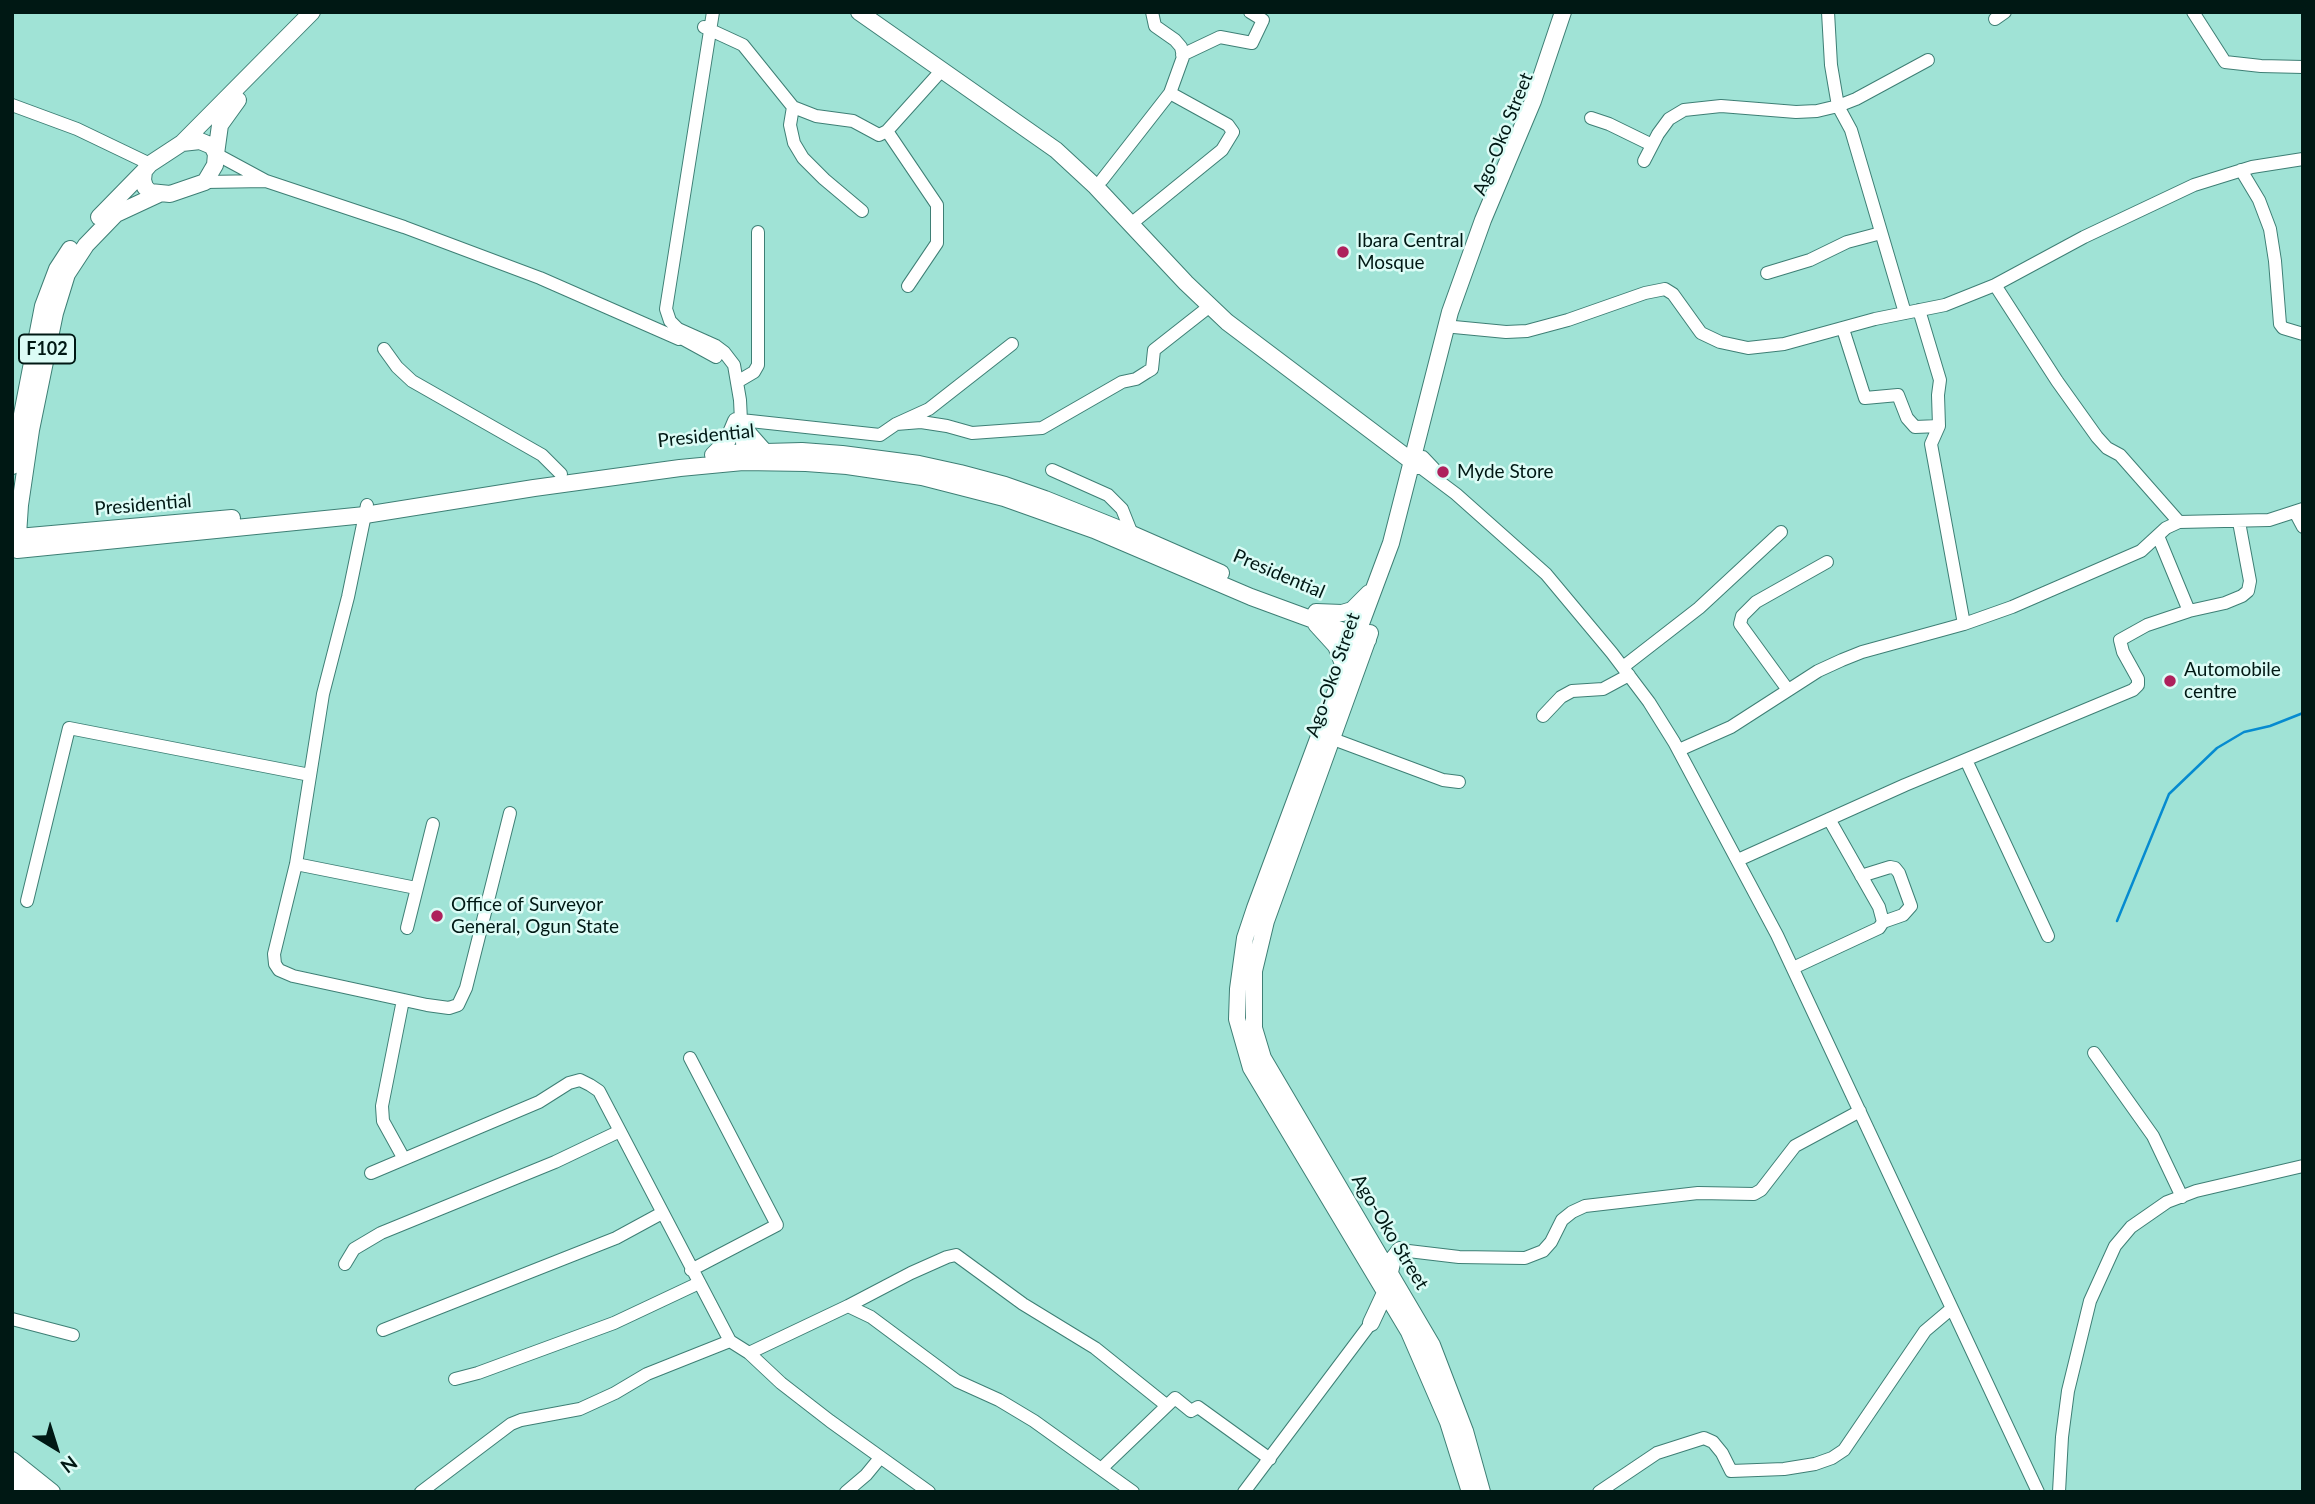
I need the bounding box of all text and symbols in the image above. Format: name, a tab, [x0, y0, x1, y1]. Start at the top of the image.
street label: Ago-Oko Street	[1468, 69, 1538, 199]
place label: Ibara Central Mosque	[1357, 230, 1464, 274]
marker: Ibara Central Mosque	[1335, 244, 1351, 260]
road number: F102	[19, 334, 75, 363]
street label: Presidential	[656, 420, 756, 452]
place label: Myde Store	[1457, 461, 1553, 483]
marker: Myde Store	[1435, 464, 1451, 480]
street label: Presidential	[94, 489, 192, 521]
street label: Presidential	[1230, 544, 1328, 604]
street label: Ago-Oko Street	[1301, 610, 1365, 740]
place label: Automobile centre	[2184, 659, 2281, 703]
marker: Automobile centre	[2162, 673, 2178, 689]
place label: Office of Surveyor General, Ogun State	[451, 894, 619, 938]
marker: Office of Surveyor General, Ogun State	[429, 908, 445, 924]
street label: Ago-Oko Street	[1347, 1170, 1433, 1294]
north arrow	[21, 1413, 91, 1483]
text: N	[56, 1451, 82, 1479]

